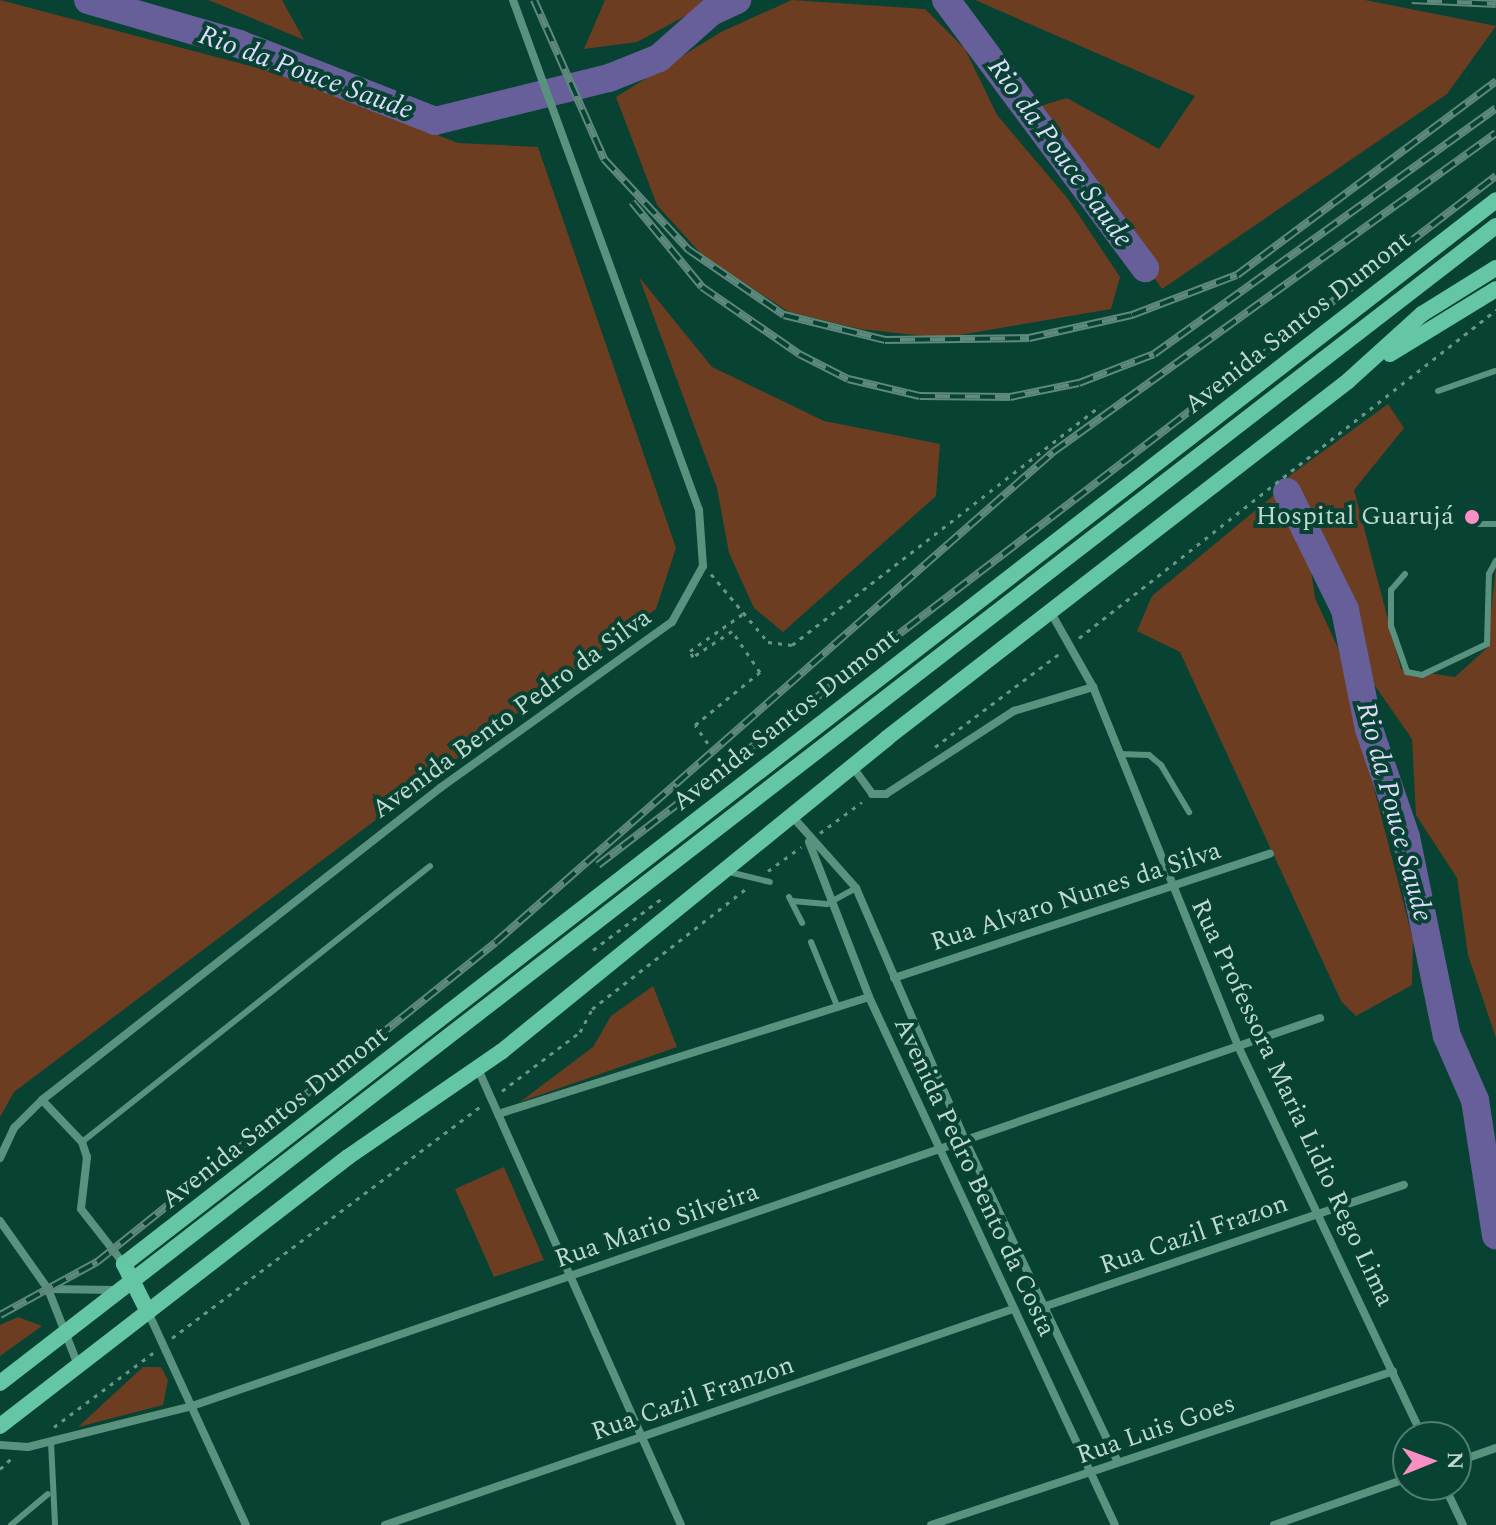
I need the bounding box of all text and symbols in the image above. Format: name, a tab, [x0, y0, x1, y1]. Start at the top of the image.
water label: Rio da Pouce Saude	[194, 19, 418, 127]
water label: Rio da Pouce Saude	[980, 52, 1140, 254]
street label: Avenida Santos Dumont	[1178, 225, 1418, 421]
place label: Hospital Guarujá	[1256, 501, 1454, 533]
marker: Hospital Guarujá	[1461, 506, 1483, 528]
street label: Avenida Bento Pedro da Silva	[366, 602, 658, 826]
street label: Avenida Santos Dumont	[666, 622, 906, 818]
water label: Rio da Pouce Saude	[1349, 698, 1439, 926]
street label: Rua Alvaro Nunes da Silva	[927, 835, 1225, 959]
street label: Rua Professora Maria Lidio Rego Lima	[1184, 894, 1400, 1312]
street label: Avenida Pedro Bento da Costa	[886, 1012, 1062, 1342]
street label: Avenida Santos Dumont	[155, 1020, 395, 1216]
street label: Rua Mario Silveira	[551, 1176, 763, 1276]
street label: Rua Cazil Frazon	[1096, 1188, 1292, 1282]
street label: Rua Cazil Franzon	[588, 1350, 798, 1448]
street label: Rua Luis Goes	[1073, 1388, 1239, 1472]
north arrow	[1392, 1421, 1472, 1501]
text: N	[1438, 1451, 1471, 1470]

